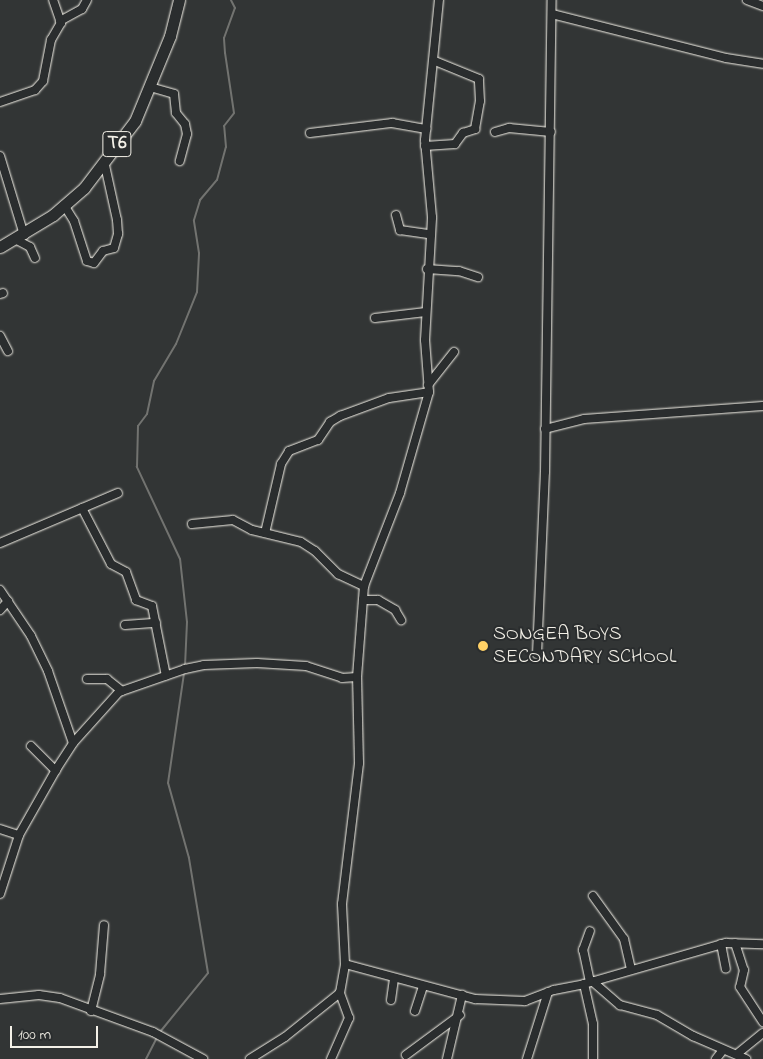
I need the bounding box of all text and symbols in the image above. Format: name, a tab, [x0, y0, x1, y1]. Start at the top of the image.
road number: T6	[102, 128, 132, 160]
place label: SONGEA BOYS SECONDARY SCHOOL	[493, 622, 676, 669]
marker: SONGEA BOYS SECONDARY SCHOOL	[477, 640, 489, 652]
scale bar	[12, 1016, 100, 1048]
text: 100 m	[18, 1024, 51, 1046]

